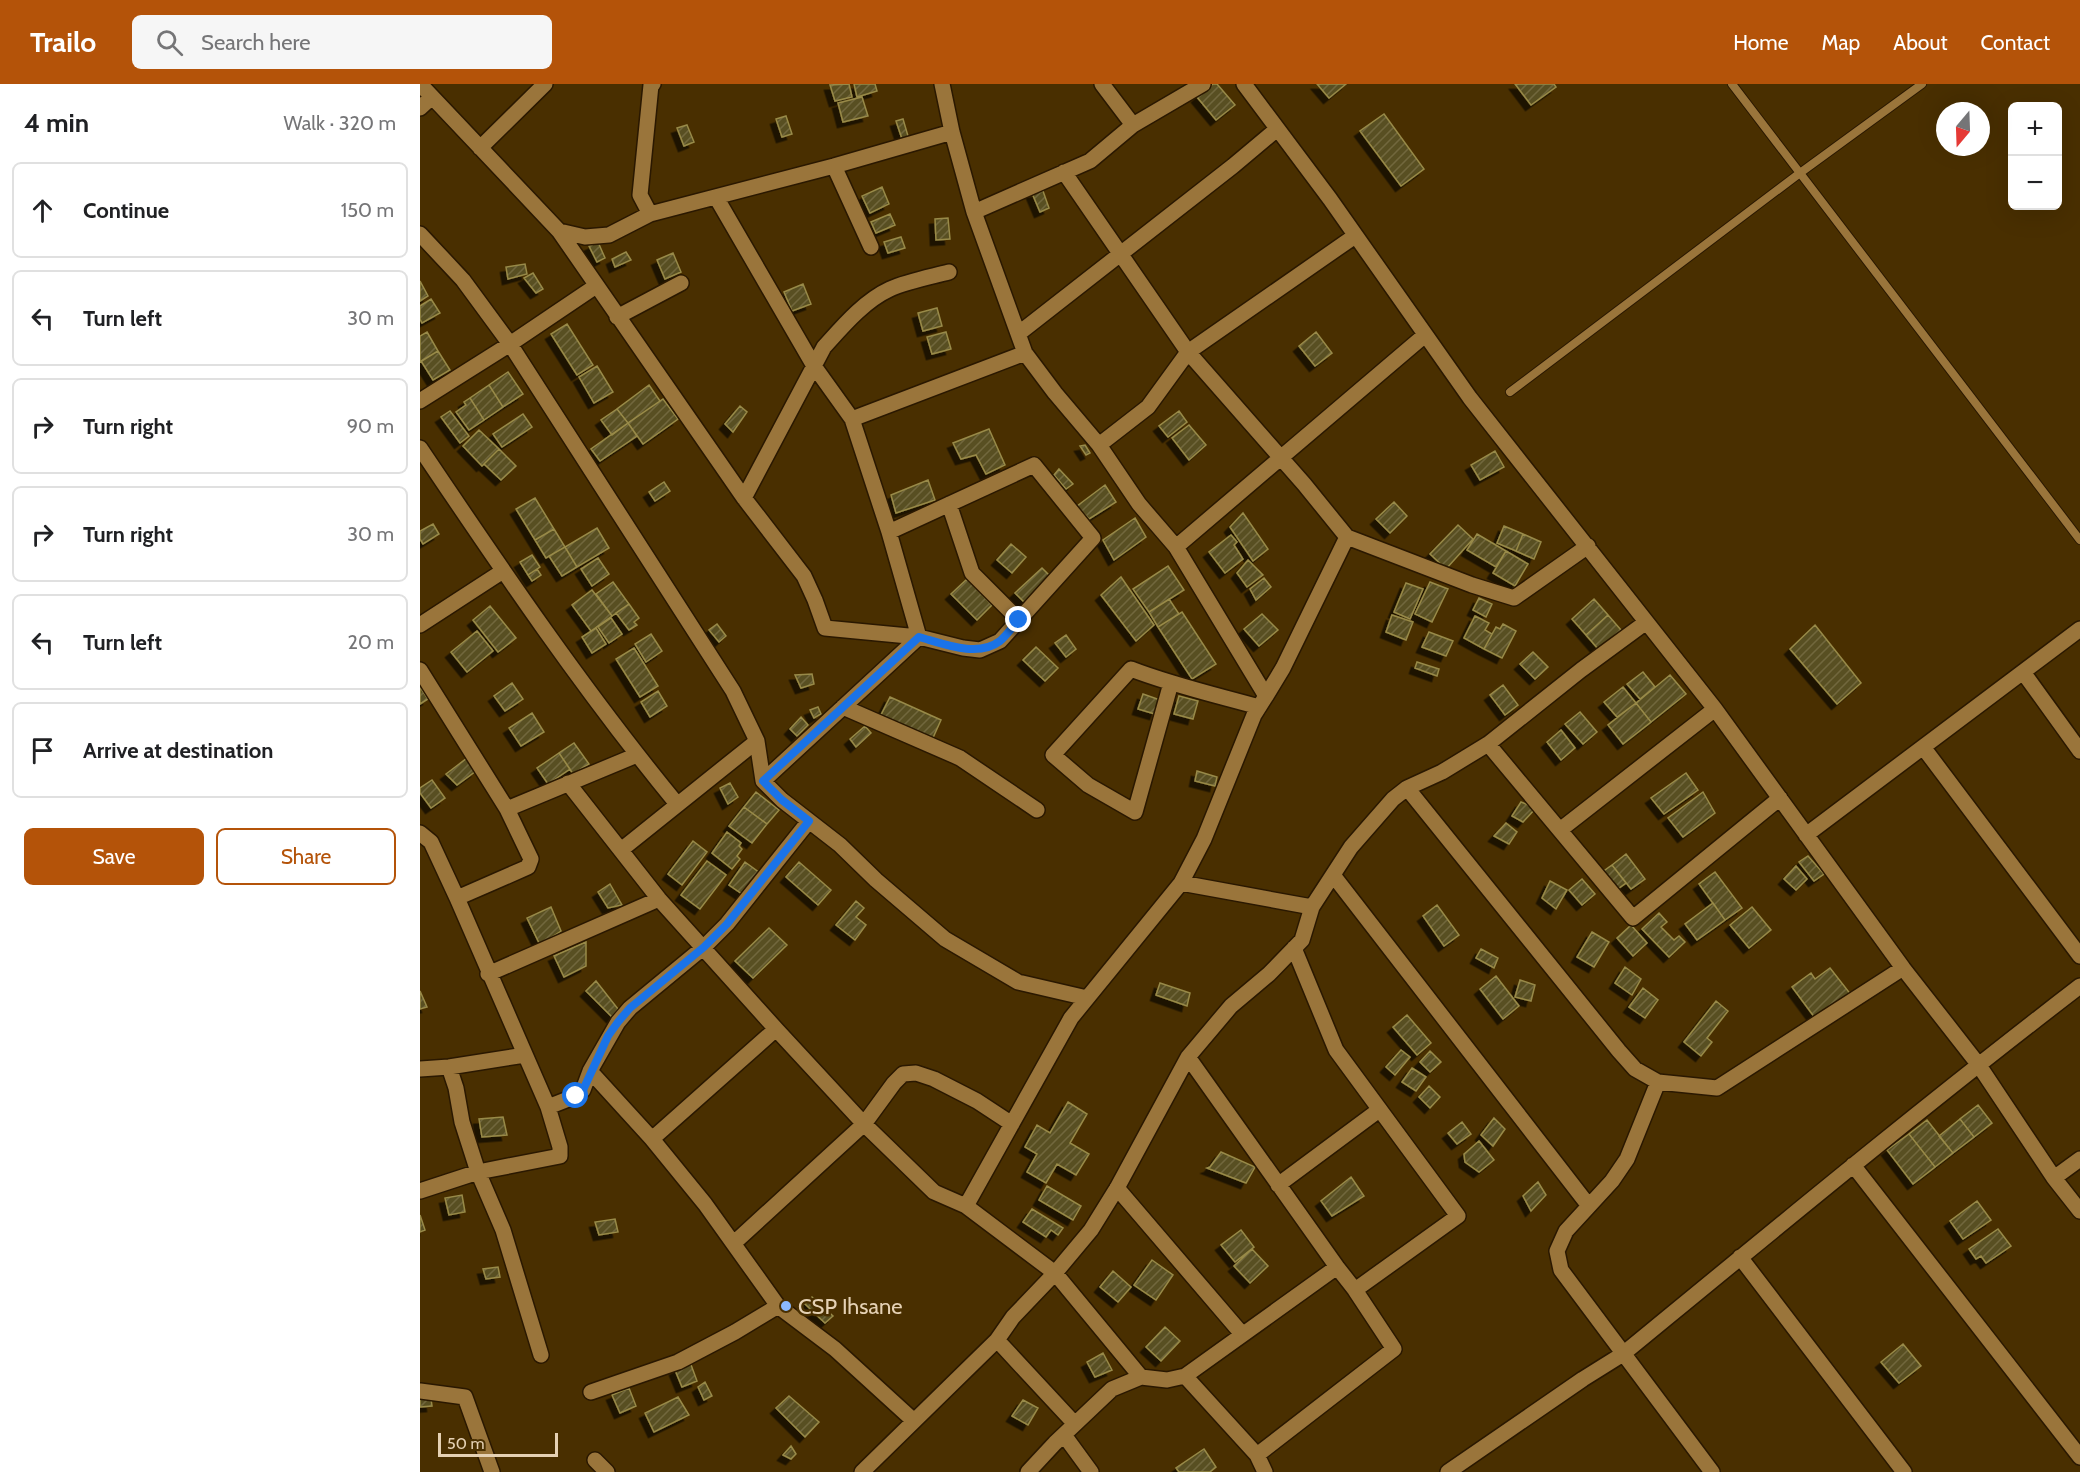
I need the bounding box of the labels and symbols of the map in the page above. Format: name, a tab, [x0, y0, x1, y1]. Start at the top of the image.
north arrow	[1936, 102, 1990, 156]
route end	[1005, 606, 1031, 632]
route start	[562, 1082, 588, 1108]
place label: CSP Ihsane	[798, 1293, 903, 1320]
marker: CSP Ihsane	[779, 1299, 793, 1313]
scale bar	[438, 1430, 558, 1458]

